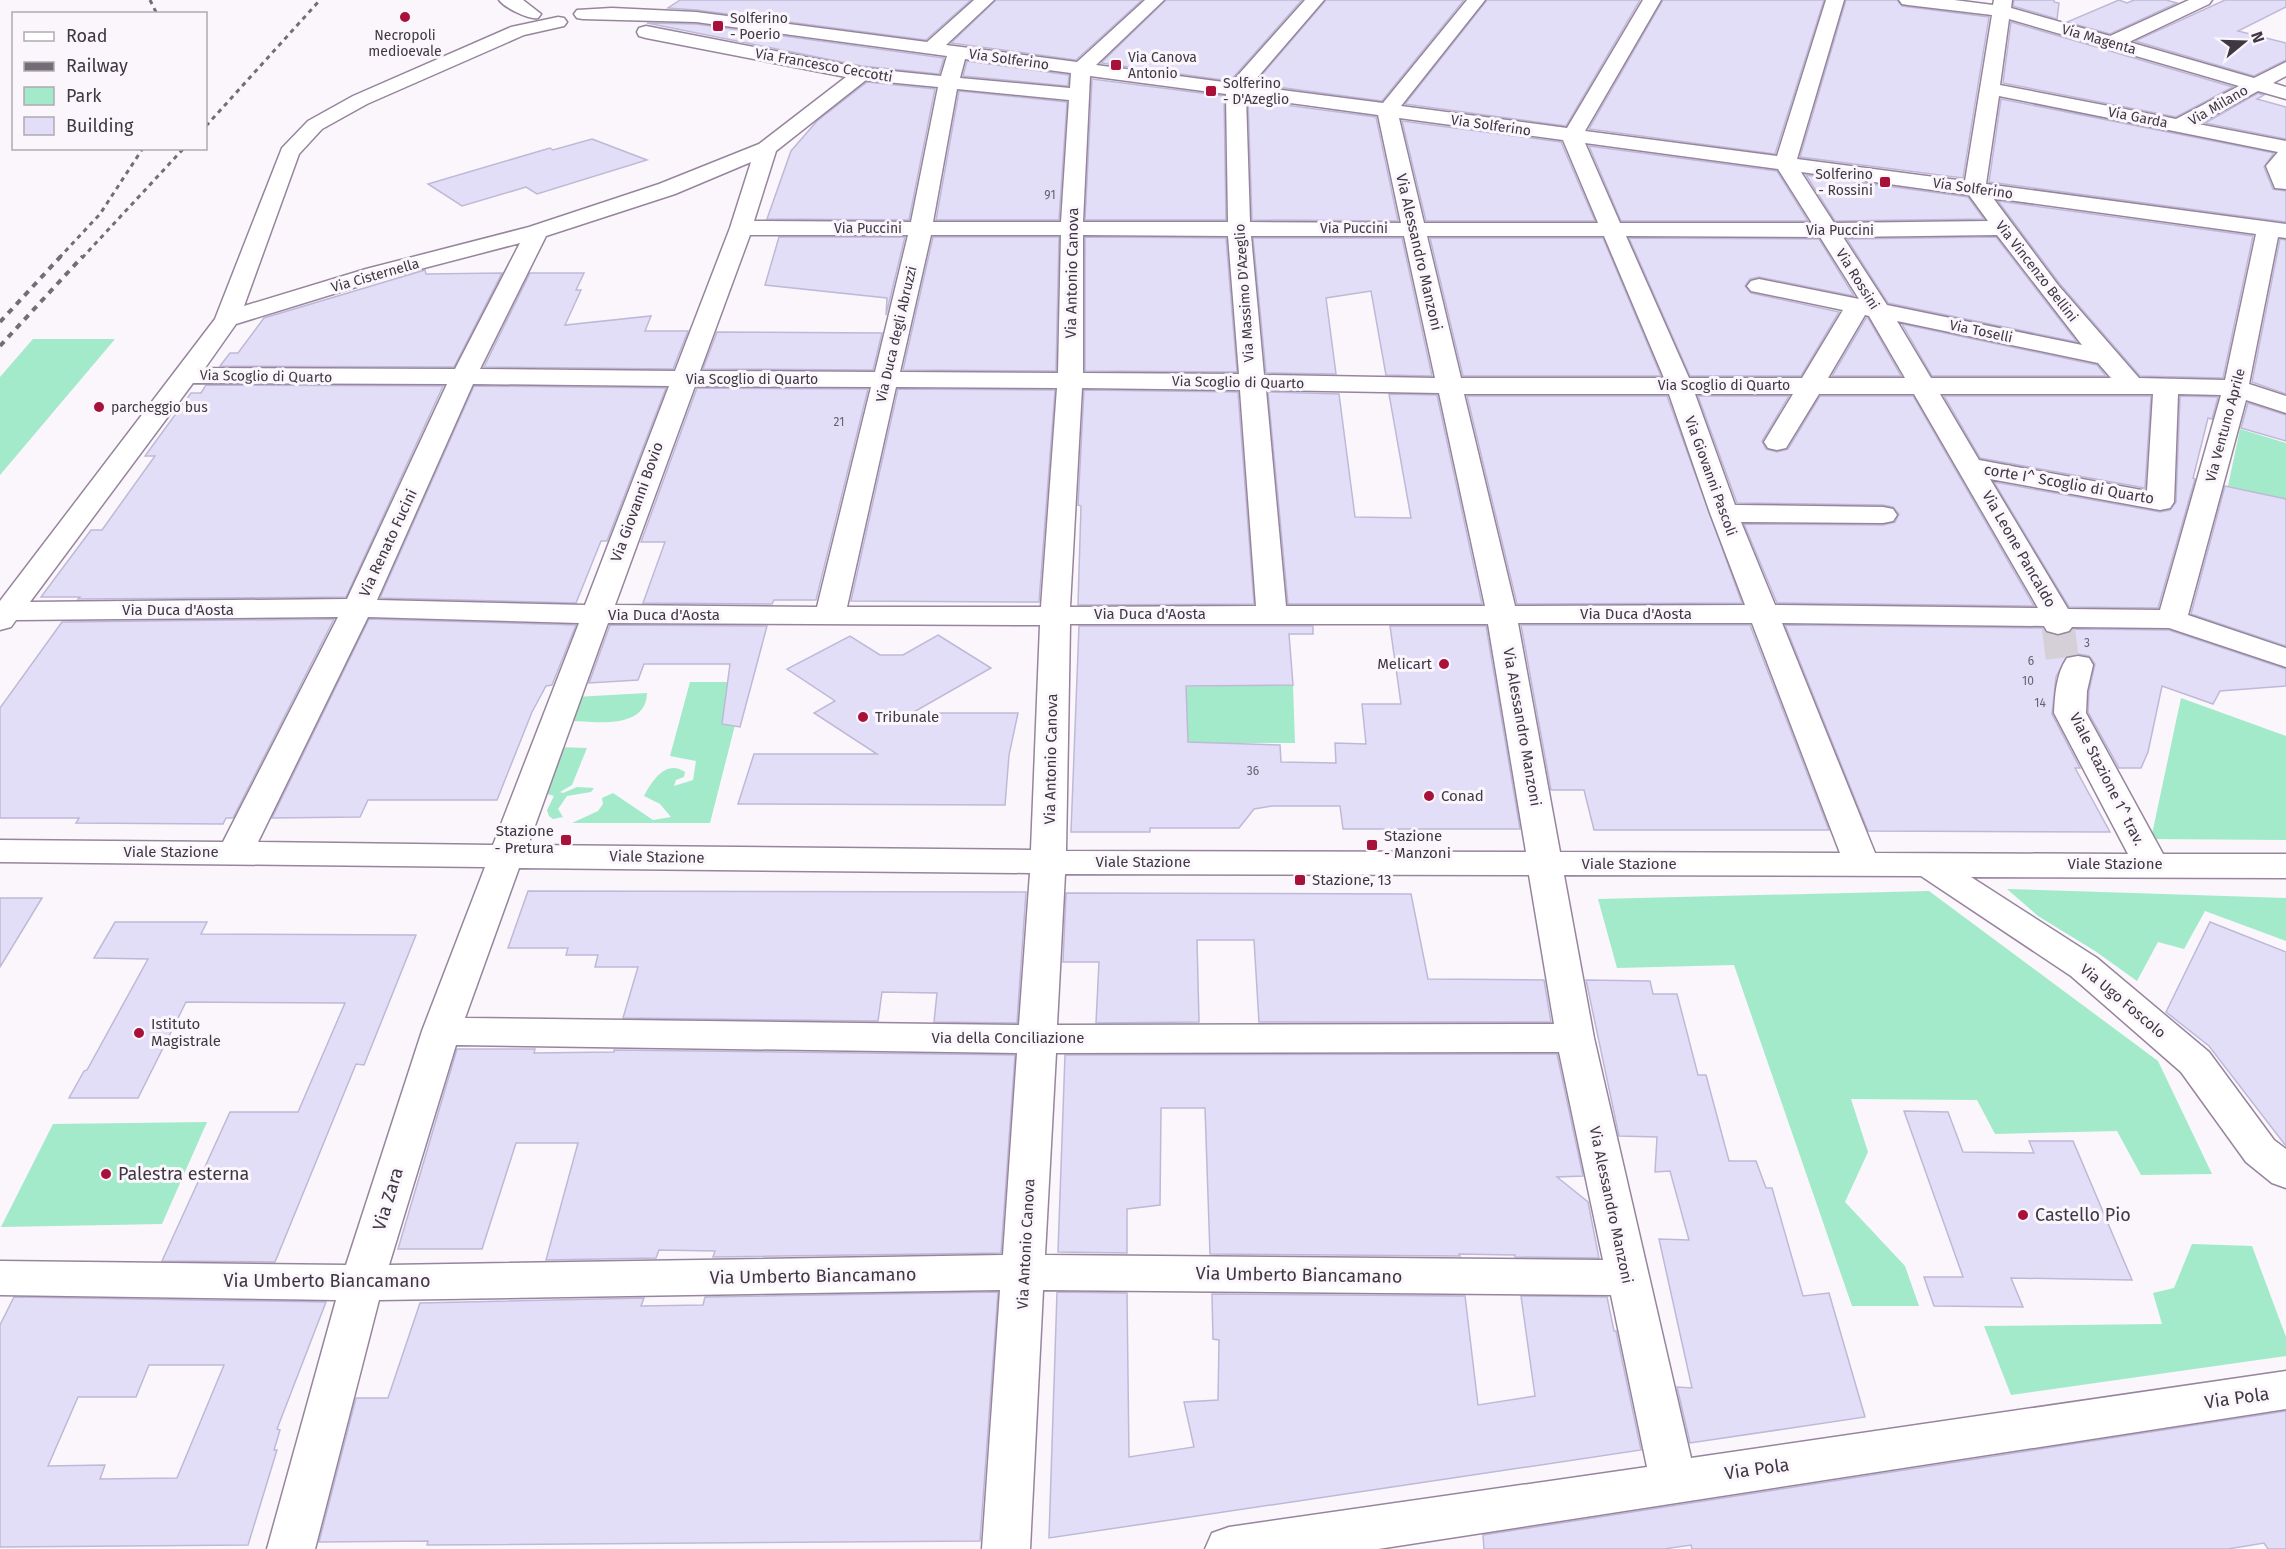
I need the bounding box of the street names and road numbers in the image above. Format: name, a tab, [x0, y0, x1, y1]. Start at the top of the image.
street label: Via Magenta	[2060, 21, 2138, 58]
street label: Via Francesco Ceccotti	[754, 45, 894, 86]
street label: Via Solferino	[968, 45, 1050, 74]
street label: Via Milano	[2185, 82, 2251, 129]
street label: Via Garda	[2107, 103, 2169, 132]
street label: Via Solferino	[1450, 111, 1532, 140]
street label: Via Alessandro Manzoni	[1392, 172, 1446, 332]
street label: Via Solferino	[1932, 174, 2014, 203]
street label: Via Antonio Canova	[1062, 207, 1082, 339]
street label: Via Vincenzo Bellini	[1992, 217, 2081, 325]
street label: Via Puccini	[834, 220, 902, 237]
street label: Via Puccini	[1320, 220, 1388, 237]
street label: Via Puccini	[1806, 222, 1874, 239]
street label: Via Massimo D'Azeglio	[1231, 223, 1258, 363]
street label: Via Rossini	[1832, 246, 1883, 313]
street label: Via Cisternella	[329, 255, 421, 296]
street label: Via Duca degli Abruzzi	[873, 264, 920, 404]
street label: Via Toselli	[1948, 317, 2014, 346]
street label: Via Ventuno Aprile	[2202, 366, 2249, 484]
street label: Via Scoglio di Quarto	[200, 367, 332, 386]
street label: Via Scoglio di Quarto	[686, 371, 818, 388]
street label: Via Scoglio di Quarto	[1172, 373, 1304, 392]
street label: Via Scoglio di Quarto	[1658, 377, 1790, 394]
street label: Via Giovanni Pascoli	[1681, 414, 1740, 538]
street label: Via Giovanni Bovio	[607, 440, 667, 564]
street label: corte I^ Scoglio di Quarto	[1983, 460, 2155, 508]
street label: Via Renato Fucini	[355, 486, 421, 600]
street label: Via Leone Pancaldo	[1978, 488, 2060, 610]
street label: Via Duca d'Aosta	[122, 601, 234, 619]
street label: Via Duca d'Aosta	[1094, 605, 1206, 623]
street label: Via Duca d'Aosta	[1580, 605, 1692, 623]
street label: Via Duca d'Aosta	[608, 606, 720, 624]
street label: Via Alessandro Manzoni	[1499, 646, 1545, 808]
street label: Via Antonio Canova	[1041, 693, 1061, 825]
street label: Viale Stazione 1^ trav.	[2066, 710, 2148, 848]
street label: Viale Stazione	[123, 843, 219, 861]
street label: Viale Stazione	[609, 847, 705, 867]
street label: Viale Stazione	[1095, 853, 1191, 871]
street label: Viale Stazione	[1581, 855, 1677, 873]
street label: Viale Stazione	[2067, 855, 2163, 873]
street label: Via Ugo Foscolo	[2077, 960, 2169, 1042]
street label: Via della Conciliazione	[931, 1029, 1085, 1047]
street label: Via Alessandro Manzoni	[1586, 1125, 1636, 1285]
street label: Via Zara	[368, 1165, 408, 1233]
street label: Via Antonio Canova	[1014, 1178, 1038, 1310]
street label: Via Umberto Biancamano	[1195, 1262, 1403, 1288]
street label: Via Umberto Biancamano	[709, 1263, 917, 1289]
street label: Via Umberto Biancamano	[224, 1270, 430, 1292]
street label: Via Pola	[2203, 1383, 2271, 1413]
street label: Via Pola	[1723, 1454, 1791, 1484]

